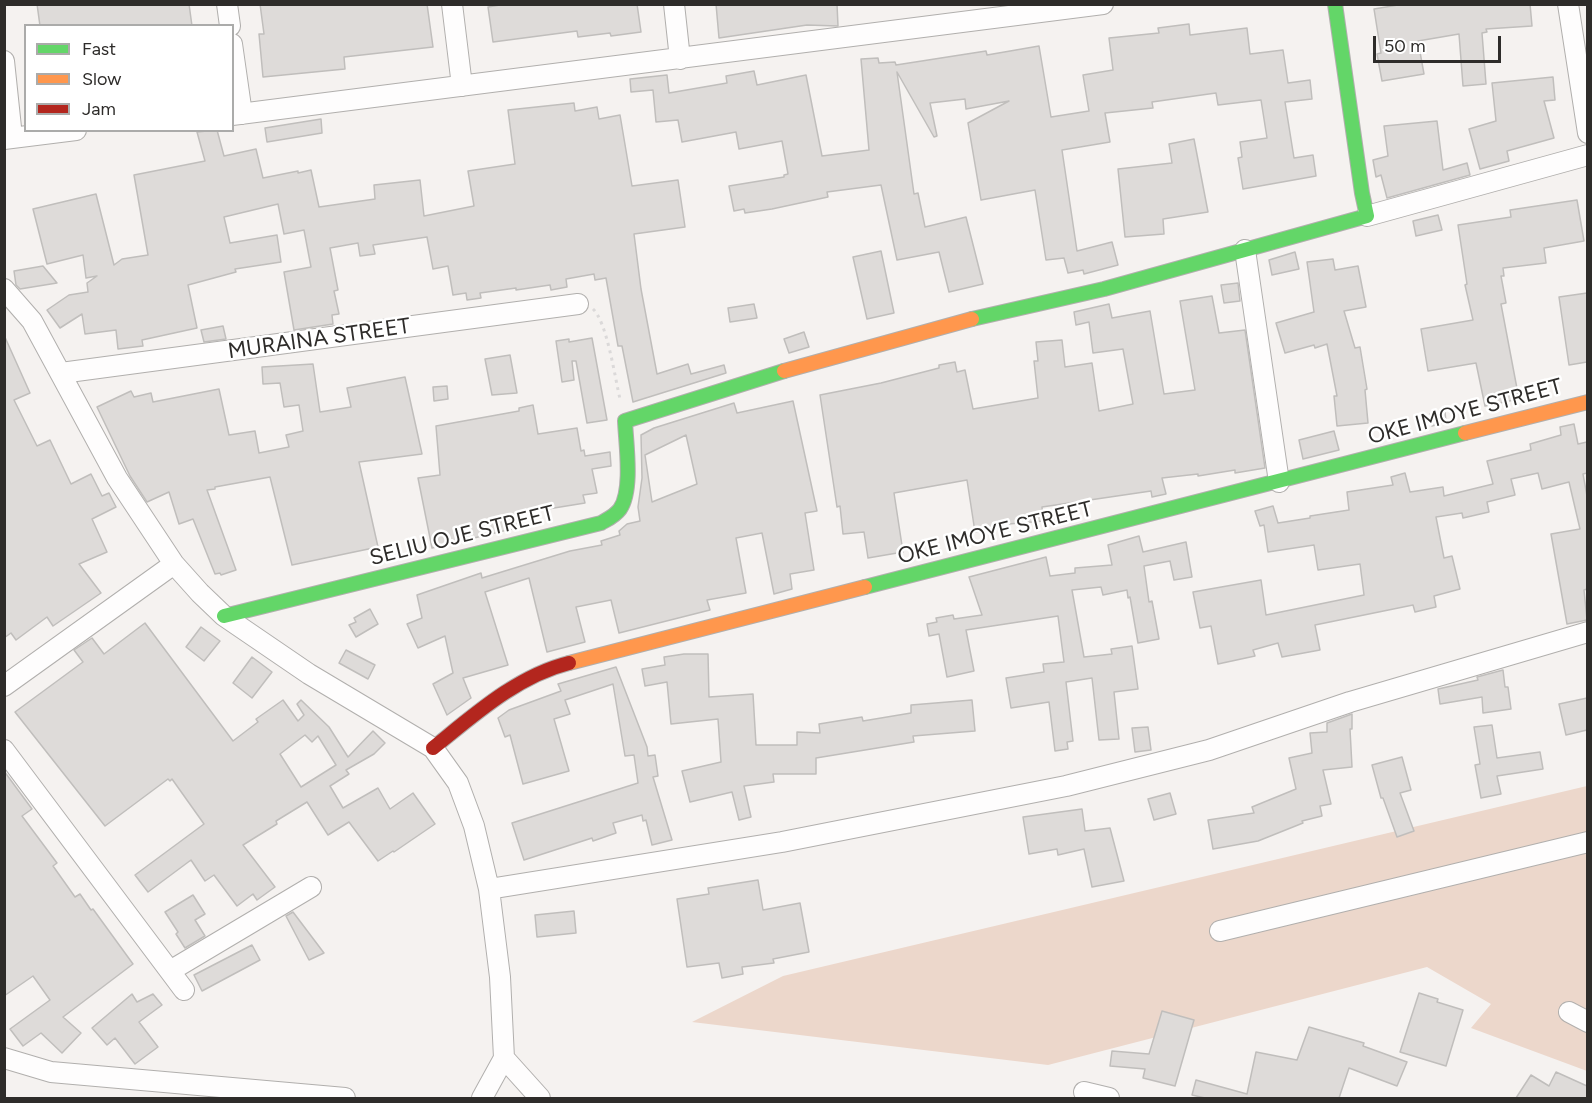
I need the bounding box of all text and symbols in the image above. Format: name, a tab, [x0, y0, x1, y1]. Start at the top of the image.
legend	[24, 24, 234, 132]
scale bar	[1376, 24, 1504, 62]
text: 50 m	[1384, 35, 1426, 57]
text: Fast	[82, 38, 116, 60]
text: Slow	[82, 68, 121, 90]
text: Jam	[82, 98, 116, 120]
street label: MURAINA STREET	[226, 313, 412, 365]
street label: OKE IMOYE STREET	[1365, 373, 1565, 451]
street label: OKE IMOYE STREET	[895, 496, 1095, 570]
street label: SELIU OJE STREET	[367, 500, 557, 572]

